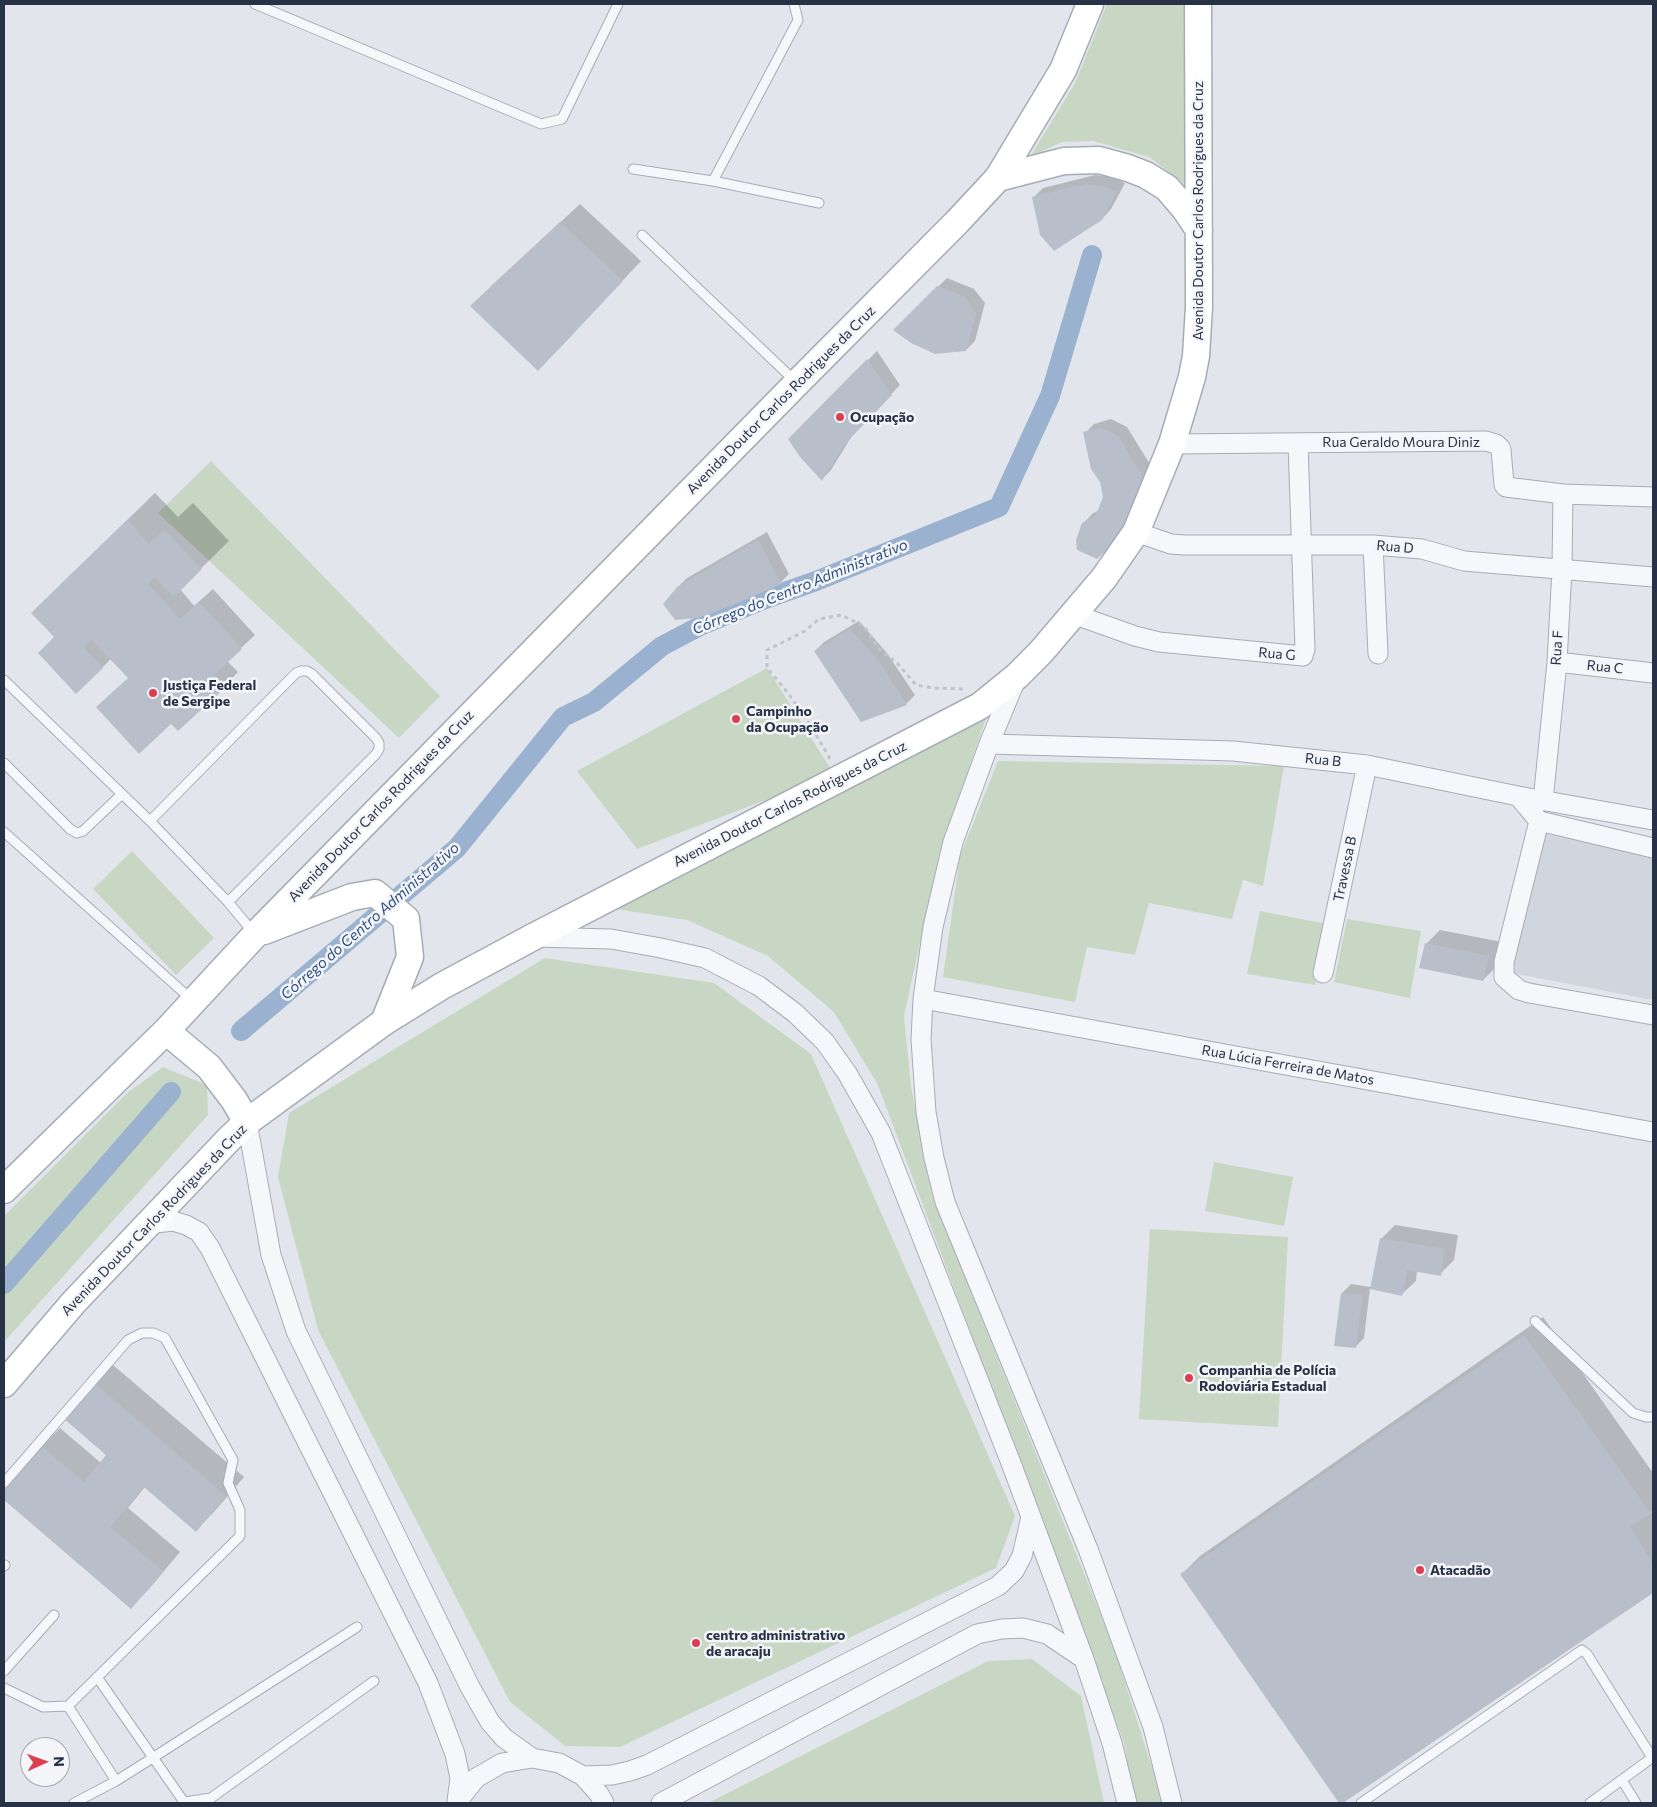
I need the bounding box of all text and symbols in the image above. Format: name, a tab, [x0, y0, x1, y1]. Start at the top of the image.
street label: Avenida Doutor Carlos Rodrigues da Cruz	[1190, 81, 1206, 341]
street label: Avenida Doutor Carlos Rodrigues da Cruz	[683, 302, 879, 498]
place label: Ocupação	[850, 409, 914, 425]
marker: Ocupação	[834, 411, 846, 423]
street label: Rua Geraldo Moura Diniz	[1322, 434, 1480, 450]
water label: Córrego do Centro Administrativo	[690, 535, 910, 639]
street label: Rua D	[1376, 537, 1414, 557]
street label: Rua F	[1547, 630, 1567, 666]
street label: Rua G	[1258, 644, 1296, 664]
street label: Rua C	[1586, 657, 1624, 677]
place label: Justiça Federal de Sergipe	[163, 677, 256, 710]
marker: Justiça Federal de Sergipe	[147, 687, 159, 699]
place label: Campinho da Ocupação	[746, 703, 829, 736]
street label: Avenida Doutor Carlos Rodrigues da Cruz	[285, 707, 477, 905]
marker: Campinho da Ocupação	[730, 713, 742, 725]
street label: Avenida Doutor Carlos Rodrigues da Cruz	[670, 738, 910, 870]
street label: Rua B	[1304, 750, 1342, 770]
street label: Travessa B	[1330, 835, 1360, 903]
water label: Córrego do Centro Administrativo	[277, 839, 463, 1003]
street label: Rua Lúcia Ferreira de Matos	[1200, 1042, 1376, 1088]
street label: Avenida Doutor Carlos Rodrigues da Cruz	[58, 1121, 250, 1319]
place label: Companhia de Polícia Rodoviária Estadual	[1199, 1362, 1336, 1394]
marker: Companhia de Polícia Rodoviária Estadual	[1183, 1372, 1195, 1384]
place label: Atacadão	[1430, 1562, 1491, 1578]
marker: Atacadão	[1414, 1564, 1426, 1576]
place label: centro administrativo de aracaju	[706, 1627, 845, 1660]
marker: centro administrativo de aracaju	[690, 1637, 702, 1649]
north arrow	[20, 1737, 70, 1787]
text: N	[51, 1756, 68, 1767]

